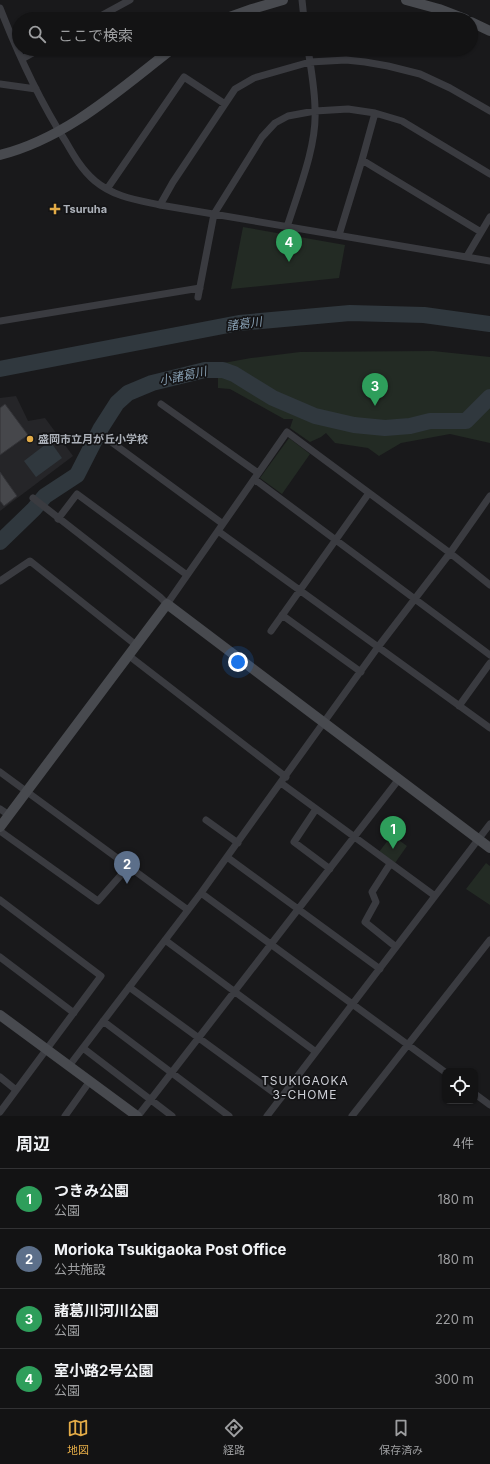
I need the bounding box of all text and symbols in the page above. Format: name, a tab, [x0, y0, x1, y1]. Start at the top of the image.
search box	[12, 12, 478, 56]
icon: search	[26, 23, 48, 45]
text: ここで検索	[58, 26, 133, 45]
place label: Tsuruha	[63, 202, 107, 216]
marker: Tsuruha	[50, 204, 60, 214]
pin: 4	[276, 229, 302, 262]
water label: 諸葛川	[225, 313, 265, 333]
water label: 小諸葛川	[158, 363, 210, 388]
pin: 3	[362, 373, 388, 406]
place label: 盛岡市立月が丘小学校	[38, 432, 148, 446]
marker: 盛岡市立月が丘小学校	[25, 434, 35, 444]
your location	[228, 652, 248, 672]
pin: 1	[380, 816, 406, 849]
pin: 2	[114, 851, 140, 884]
map controls	[442, 1068, 478, 1104]
button: locate	[442, 1068, 478, 1104]
district label: TSUKIGAOKA 3-CHOME	[261, 1073, 349, 1102]
text: 周辺	[16, 1134, 50, 1154]
text: 4件	[453, 1135, 474, 1151]
text: つきみ公園	[54, 1181, 129, 1200]
text: 1	[26, 1191, 32, 1207]
text: 180 m	[437, 1191, 474, 1207]
text: 公園	[54, 1202, 80, 1218]
text: Morioka Tsukigaoka Post Office	[54, 1240, 286, 1259]
text: 2	[25, 1251, 33, 1267]
text: 180 m	[437, 1251, 474, 1267]
text: 公共施設	[54, 1261, 106, 1277]
text: 諸葛川河川公園	[54, 1301, 159, 1320]
text: 3	[25, 1311, 33, 1327]
text: 220 m	[435, 1311, 474, 1327]
text: 公園	[54, 1322, 80, 1338]
text: 室小路2号公園	[54, 1361, 153, 1380]
text: 4	[25, 1371, 33, 1387]
text: 300 m	[435, 1371, 474, 1387]
text: 公園	[54, 1382, 80, 1398]
tab: 地図	[67, 1417, 89, 1457]
tab: 経路	[223, 1417, 245, 1457]
tab: 保存済み	[379, 1417, 423, 1457]

